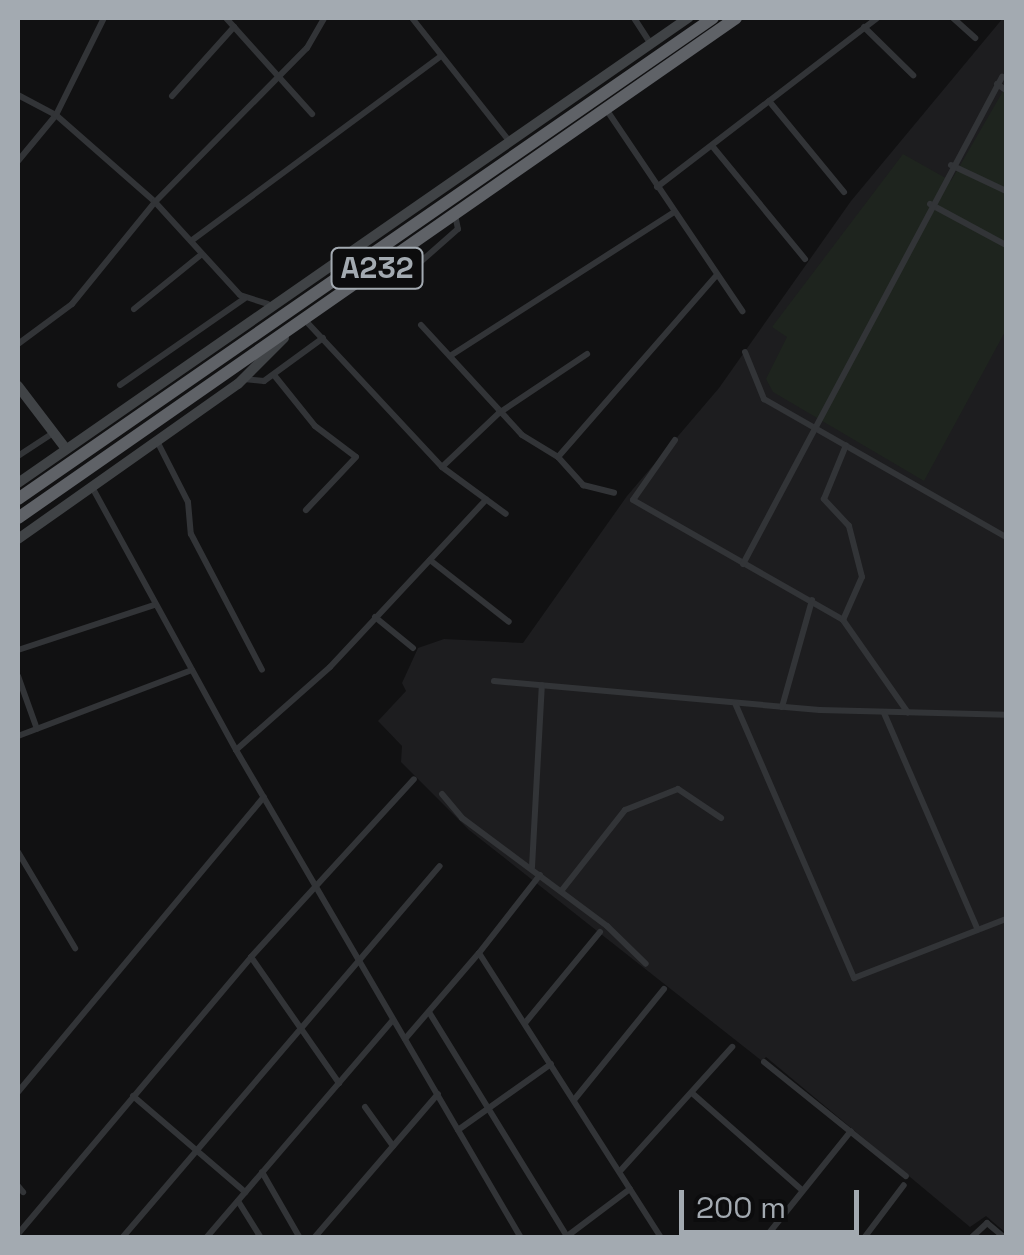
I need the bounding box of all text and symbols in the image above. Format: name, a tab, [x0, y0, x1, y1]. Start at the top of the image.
road number: A232	[330, 243, 424, 293]
scale bar	[684, 1170, 864, 1232]
text: 200 m	[696, 1188, 786, 1227]

